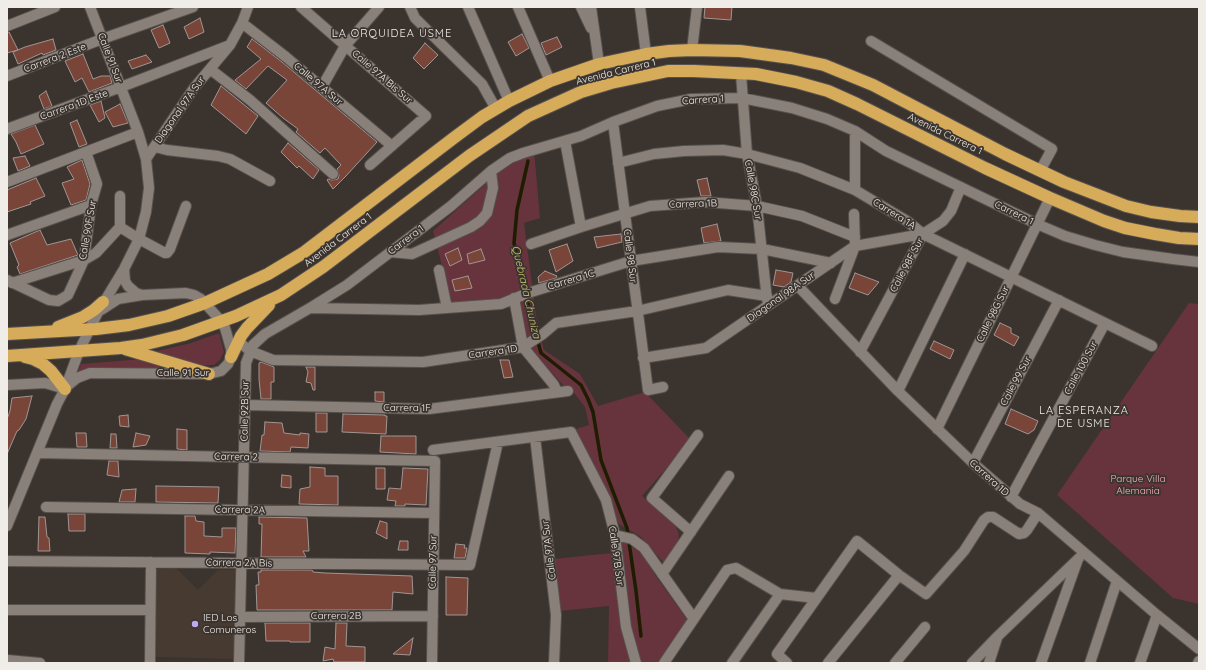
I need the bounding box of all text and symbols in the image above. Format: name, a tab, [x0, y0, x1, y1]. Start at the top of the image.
district label: LA ORQUIDEA USME	[332, 27, 452, 41]
street label: Calle 91 Sur	[95, 31, 125, 85]
street label: Carrera 2 Este	[22, 41, 88, 75]
street label: Calle 97A Bis Sur	[349, 47, 415, 107]
street label: Avenida Carrera 1	[575, 56, 657, 88]
street label: Calle 97A Sur	[291, 60, 345, 108]
street label: Diagonal 97A Sur	[152, 74, 208, 146]
street label: Carrera 1D Este	[38, 87, 110, 123]
street label: Carrera 1	[682, 93, 724, 107]
street label: Avenida Carrera 1	[906, 111, 984, 157]
street label: Calle 98C Sur	[742, 159, 764, 221]
street label: Carrera 1A	[870, 196, 918, 232]
street label: Carrera 1B	[669, 197, 717, 211]
street label: Carrera 1	[993, 198, 1035, 228]
street label: Calle 90F Sur	[77, 199, 99, 261]
street label: Avenida Carrera 1	[302, 211, 374, 269]
street label: Carrera 1	[386, 223, 426, 257]
street label: Calle 98 Sur	[621, 228, 639, 284]
street label: Calle 98F Sur	[888, 236, 926, 294]
water label: Quebrada Chuniza	[509, 244, 543, 340]
street label: Carrera 1C	[546, 267, 596, 293]
street label: Diagonal 98A Sur	[745, 269, 817, 325]
street label: Calle 98G Sur	[974, 284, 1012, 344]
street label: Calle 100 Sur	[1062, 339, 1100, 397]
street label: Carrera 1D	[468, 343, 518, 361]
street label: Calle 99 Sur	[998, 354, 1034, 408]
street label: Calle 91 Sur	[157, 367, 209, 379]
street label: Calle 92B Sur	[238, 380, 252, 442]
street label: Carrera 1F	[383, 402, 431, 414]
district label: LA ESPERANZA DE USME	[1039, 404, 1129, 430]
street label: Carrera 2	[214, 451, 258, 463]
street label: Carrera 1D	[967, 457, 1011, 499]
park label: Parque Villa Alemania	[1110, 473, 1166, 496]
street label: Carrera 2A	[215, 504, 265, 516]
street label: Calle 97A Sur	[539, 519, 559, 581]
street label: Calle 97B Sur	[606, 525, 626, 587]
street label: Calle 97 Sur	[427, 535, 439, 589]
street label: Carrera 2A Bis	[206, 556, 272, 570]
street label: Carrera 2B	[311, 610, 361, 622]
place label: IED Los Comuneros	[203, 612, 256, 636]
marker: IED Los Comuneros	[190, 619, 200, 629]

